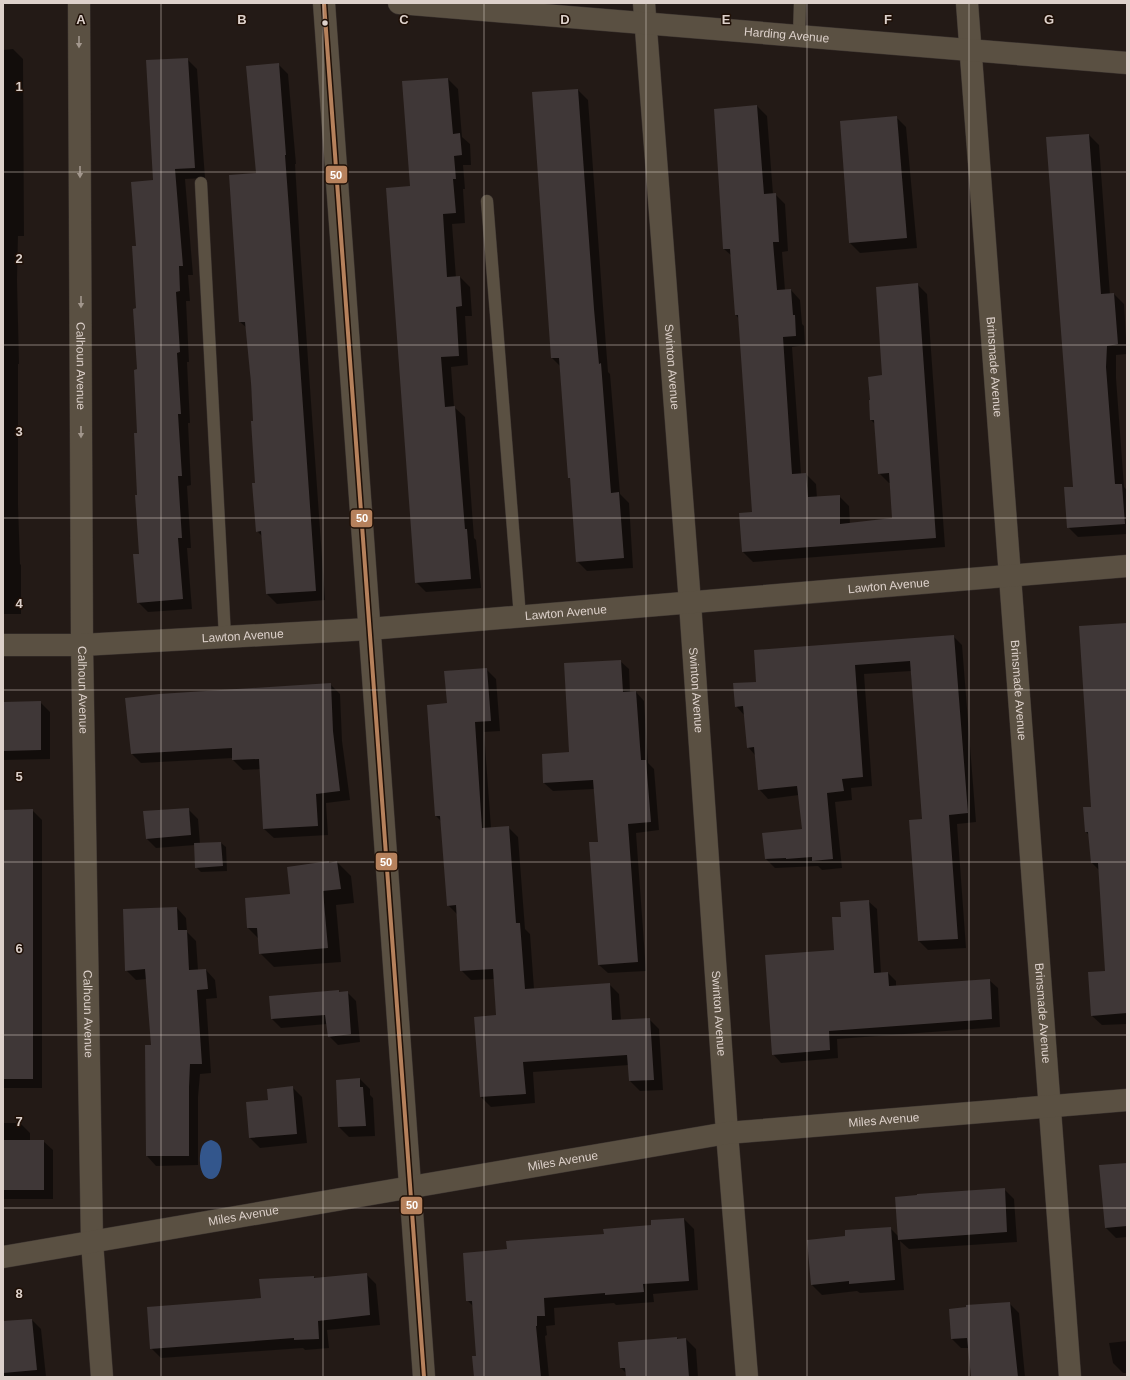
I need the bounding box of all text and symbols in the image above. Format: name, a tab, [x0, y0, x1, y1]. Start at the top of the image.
text: A	[76, 12, 86, 27]
text: B	[237, 12, 247, 27]
text: C	[399, 12, 409, 27]
text: D	[560, 12, 570, 27]
text: E	[722, 12, 731, 27]
text: F	[884, 12, 892, 27]
text: G	[1044, 12, 1054, 27]
unlabelled marker	[320, 18, 330, 28]
street label: Harding Avenue	[744, 24, 830, 45]
one-way arrow	[76, 36, 82, 49]
text: 1	[15, 79, 23, 94]
line badge: 50	[325, 165, 348, 184]
one-way arrow	[77, 166, 83, 179]
text: 50	[330, 169, 342, 181]
text: 2	[15, 251, 23, 266]
one-way arrow	[78, 296, 84, 309]
street label: Brinsmade Avenue	[984, 316, 1005, 418]
street label: Calhoun Avenue	[73, 322, 88, 410]
street label: Swinton Avenue	[662, 324, 682, 411]
text: 3	[15, 424, 23, 439]
one-way arrow	[78, 426, 84, 439]
line badge: 50	[350, 509, 373, 528]
text: 50	[356, 512, 368, 524]
street label: Lawton Avenue	[847, 575, 931, 596]
text: 4	[15, 596, 23, 611]
street label: Lawton Avenue	[524, 602, 608, 623]
street label: Lawton Avenue	[201, 627, 284, 645]
street label: Brinsmade Avenue	[1008, 639, 1029, 741]
street label: Calhoun Avenue	[75, 646, 90, 734]
street label: Swinton Avenue	[686, 647, 706, 734]
text: 5	[15, 769, 23, 784]
line badge: 50	[375, 852, 398, 871]
text: 50	[380, 856, 392, 868]
text: 6	[15, 941, 23, 956]
street label: Brinsmade Avenue	[1032, 962, 1053, 1064]
street label: Calhoun Avenue	[80, 970, 96, 1058]
street label: Swinton Avenue	[709, 970, 729, 1057]
street label: Miles Avenue	[848, 1110, 920, 1130]
text: 7	[15, 1114, 23, 1129]
street label: Miles Avenue	[527, 1148, 599, 1174]
line badge: 50	[400, 1196, 423, 1215]
text: 50	[406, 1199, 418, 1211]
street label: Miles Avenue	[207, 1203, 280, 1229]
text: 8	[15, 1286, 23, 1301]

